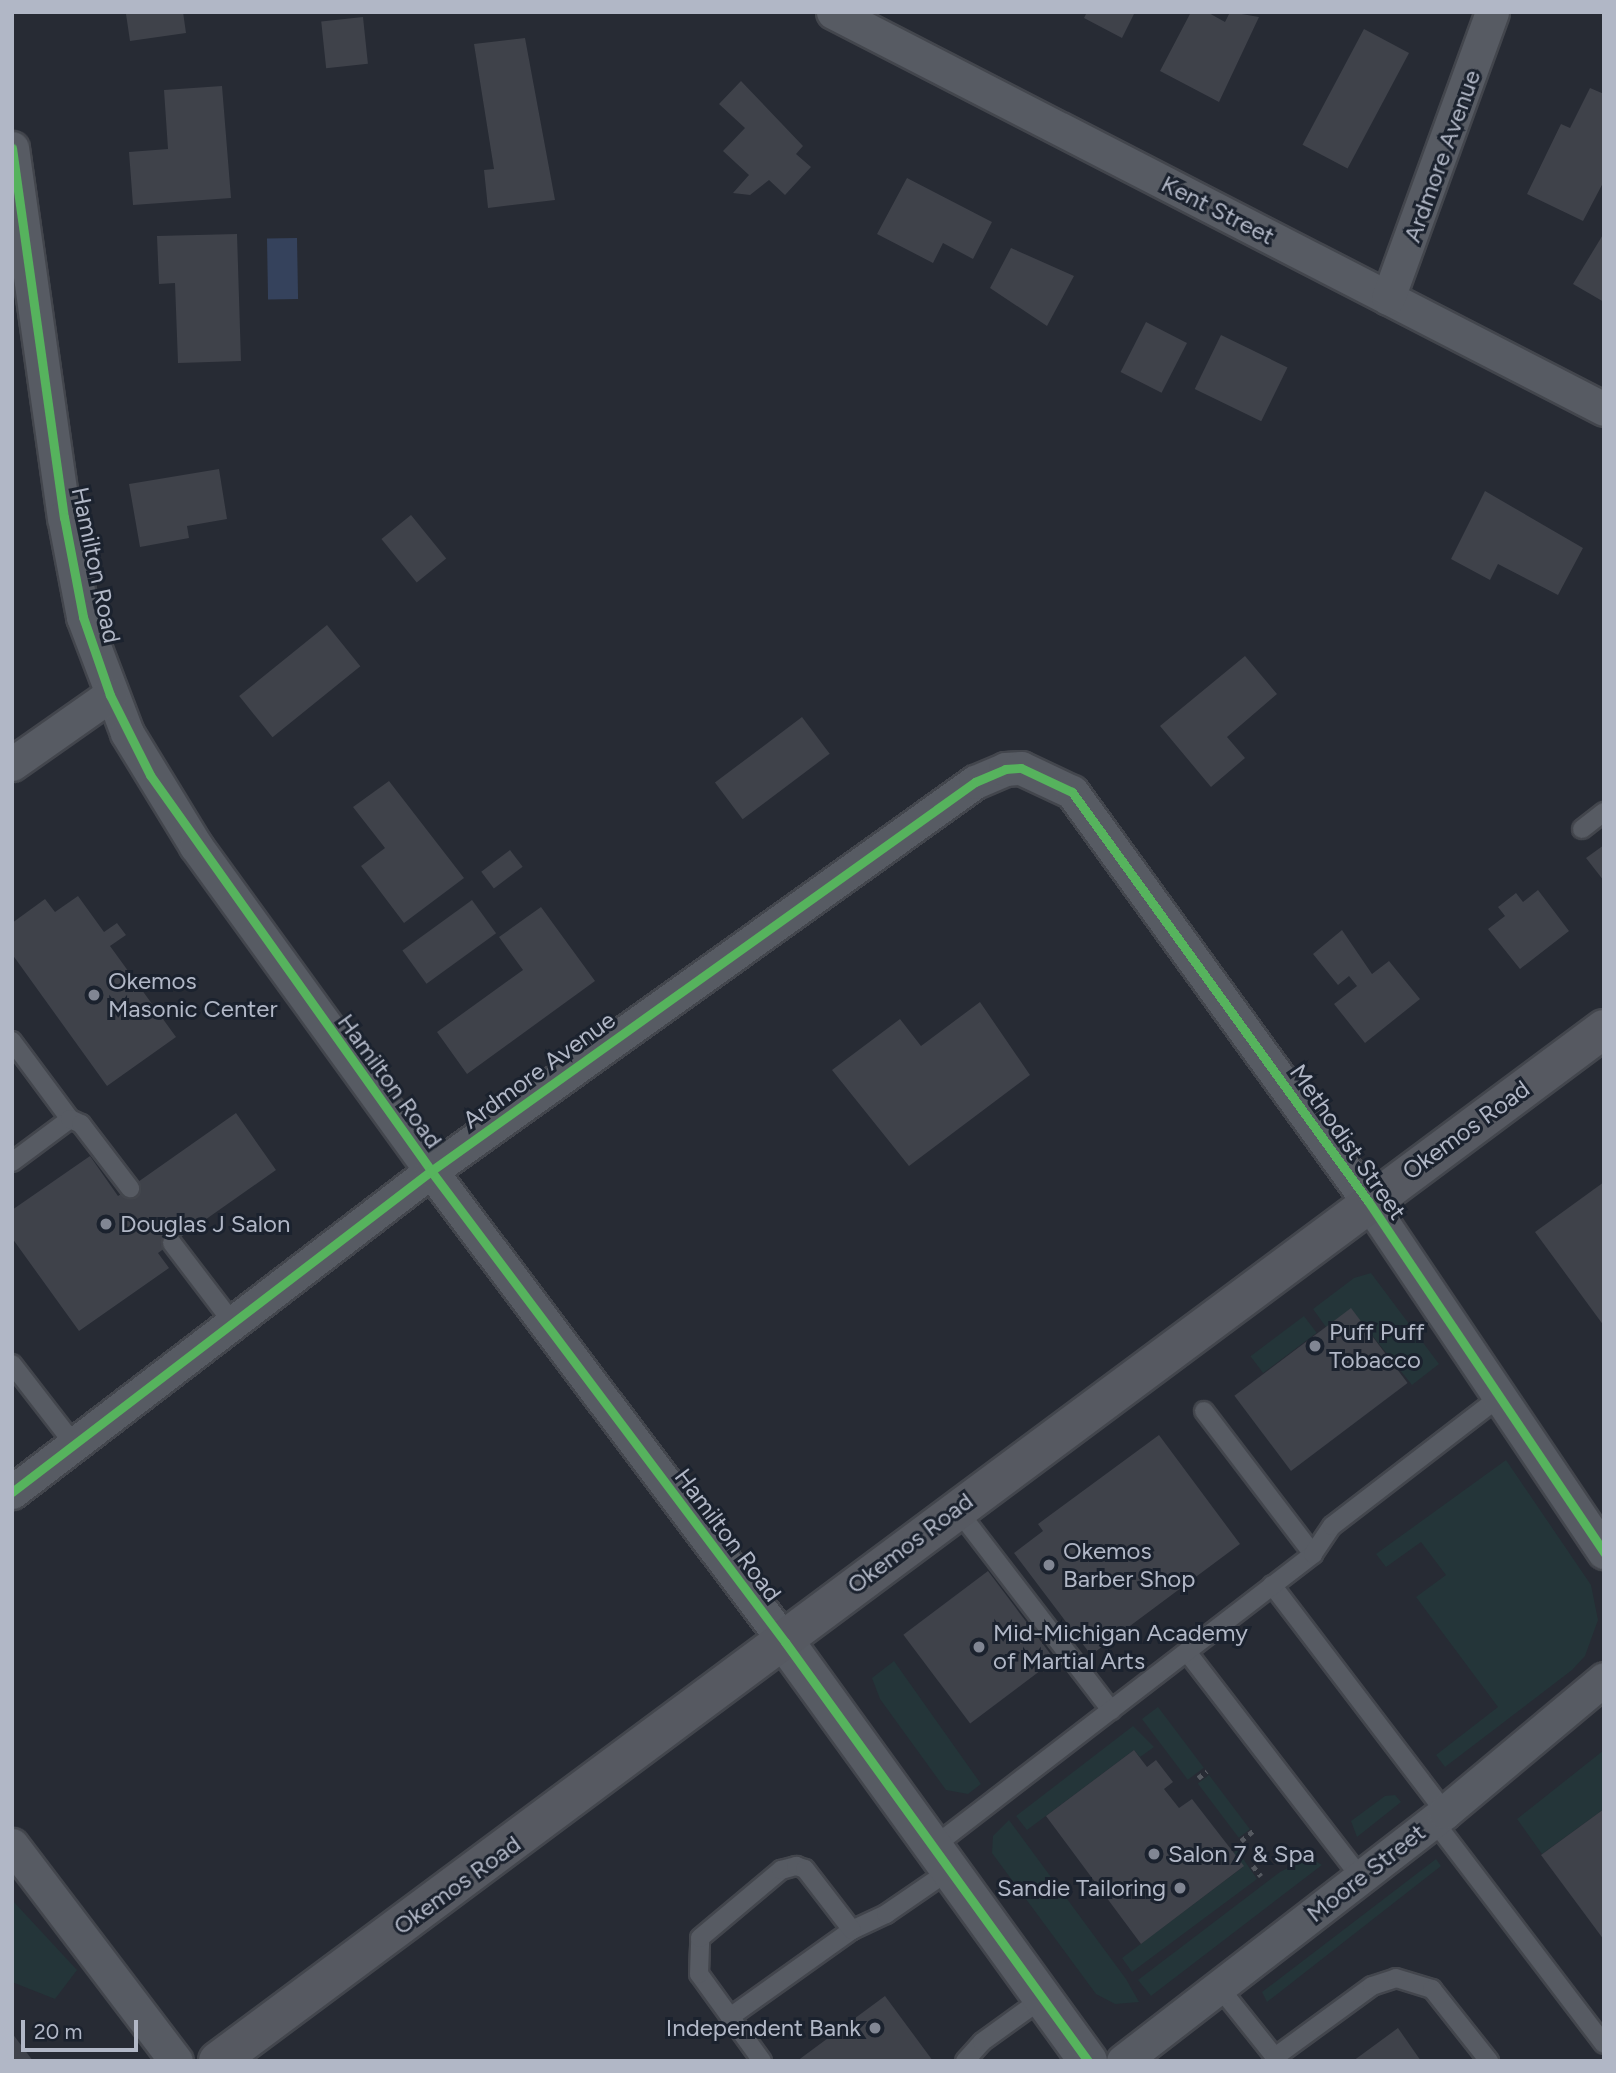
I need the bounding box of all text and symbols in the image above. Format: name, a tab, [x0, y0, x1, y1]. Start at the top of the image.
street label: Ardmore Avenue	[1398, 66, 1486, 246]
street label: Kent Street	[1157, 169, 1279, 251]
street label: Hamilton Road	[65, 484, 127, 646]
place label: Okemos Masonic Center	[108, 967, 278, 1023]
marker: Okemos Masonic Center	[86, 987, 102, 1003]
street label: Ardmore Avenue	[457, 1005, 621, 1135]
street label: Hamilton Road	[332, 1008, 448, 1154]
street label: Methodist Street	[1284, 1059, 1412, 1225]
street label: Okemos Road	[1397, 1074, 1535, 1186]
place label: Douglas J Salon	[120, 1210, 290, 1238]
marker: Douglas J Salon	[98, 1216, 114, 1232]
place label: Puff Puff Tobacco	[1329, 1318, 1425, 1374]
marker: Puff Puff Tobacco	[1307, 1338, 1323, 1354]
street label: Hamilton Road	[669, 1463, 787, 1607]
street label: Okemos Road	[842, 1486, 978, 1600]
place label: Okemos Barber Shop	[1063, 1537, 1195, 1593]
marker: Okemos Barber Shop	[1041, 1557, 1057, 1573]
place label: Mid-Michigan Academy of Martial Arts	[993, 1619, 1248, 1675]
marker: Mid-Michigan Academy of Martial Arts	[971, 1639, 987, 1655]
street label: Moore Street	[1301, 1818, 1431, 1928]
street label: Okemos Road	[388, 1829, 526, 1941]
place label: Salon 7 & Spa	[1168, 1840, 1315, 1868]
marker: Salon 7 & Spa	[1146, 1846, 1162, 1862]
place label: Sandie Tailoring	[997, 1874, 1166, 1902]
marker: Sandie Tailoring	[1172, 1880, 1188, 1896]
scale bar	[24, 2007, 142, 2050]
place label: Independent Bank	[666, 2014, 861, 2042]
text: 20 m	[34, 2019, 82, 2044]
marker: Independent Bank	[867, 2020, 883, 2036]

